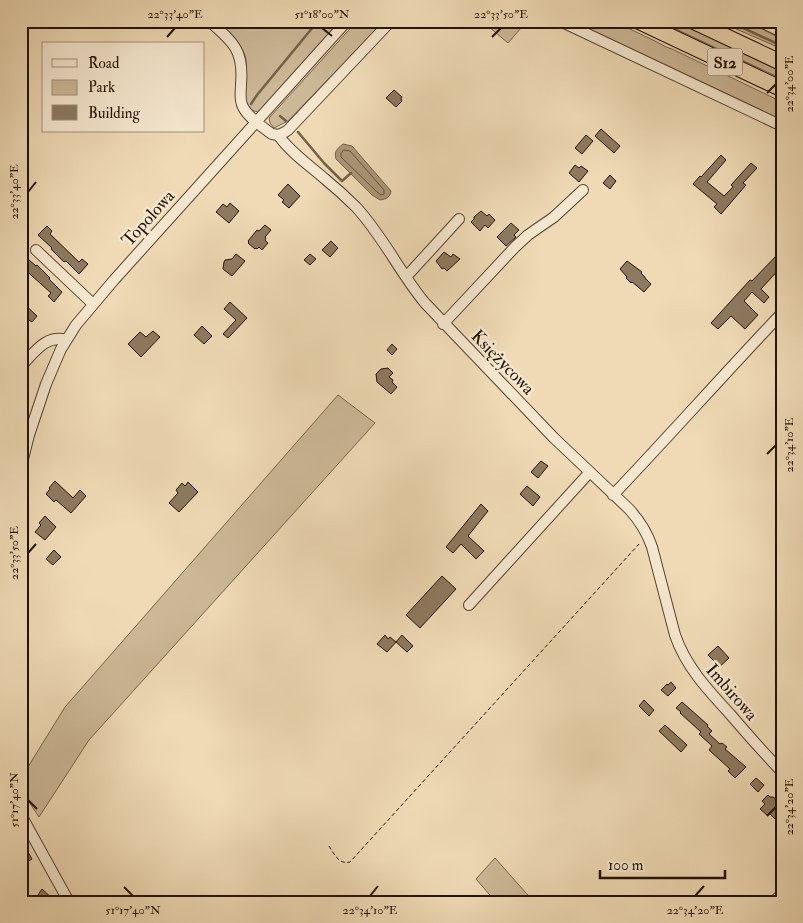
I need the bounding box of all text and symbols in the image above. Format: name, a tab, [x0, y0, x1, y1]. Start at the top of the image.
text: 22°33'40"E	[147, 7, 203, 22]
text: 51°18'00"N	[294, 7, 350, 22]
text: 22°33'50"E	[474, 7, 528, 22]
legend	[42, 42, 205, 132]
road number: S12	[708, 48, 742, 76]
text: Road	[88, 54, 120, 73]
text: 22°34'00"E	[782, 55, 797, 112]
text: Park	[88, 78, 115, 97]
text: Building	[88, 104, 140, 123]
text: 22°33'40"E	[7, 164, 22, 220]
street label: Topolowa	[117, 185, 180, 252]
street label: Księżycowa	[466, 325, 540, 400]
text: 22°34'10"E	[782, 417, 797, 472]
text: 22°33'50"E	[7, 526, 22, 580]
street label: Imbirowa	[701, 659, 763, 726]
text: 51°17'40"N	[7, 772, 22, 828]
text: 22°34'20"E	[782, 778, 797, 835]
scale bar	[600, 848, 726, 880]
text: 100 m	[608, 856, 644, 875]
text: 51°17'40"N	[105, 903, 161, 918]
text: 22°34'10"E	[343, 903, 398, 918]
text: 22°34'20"E	[667, 903, 724, 918]

